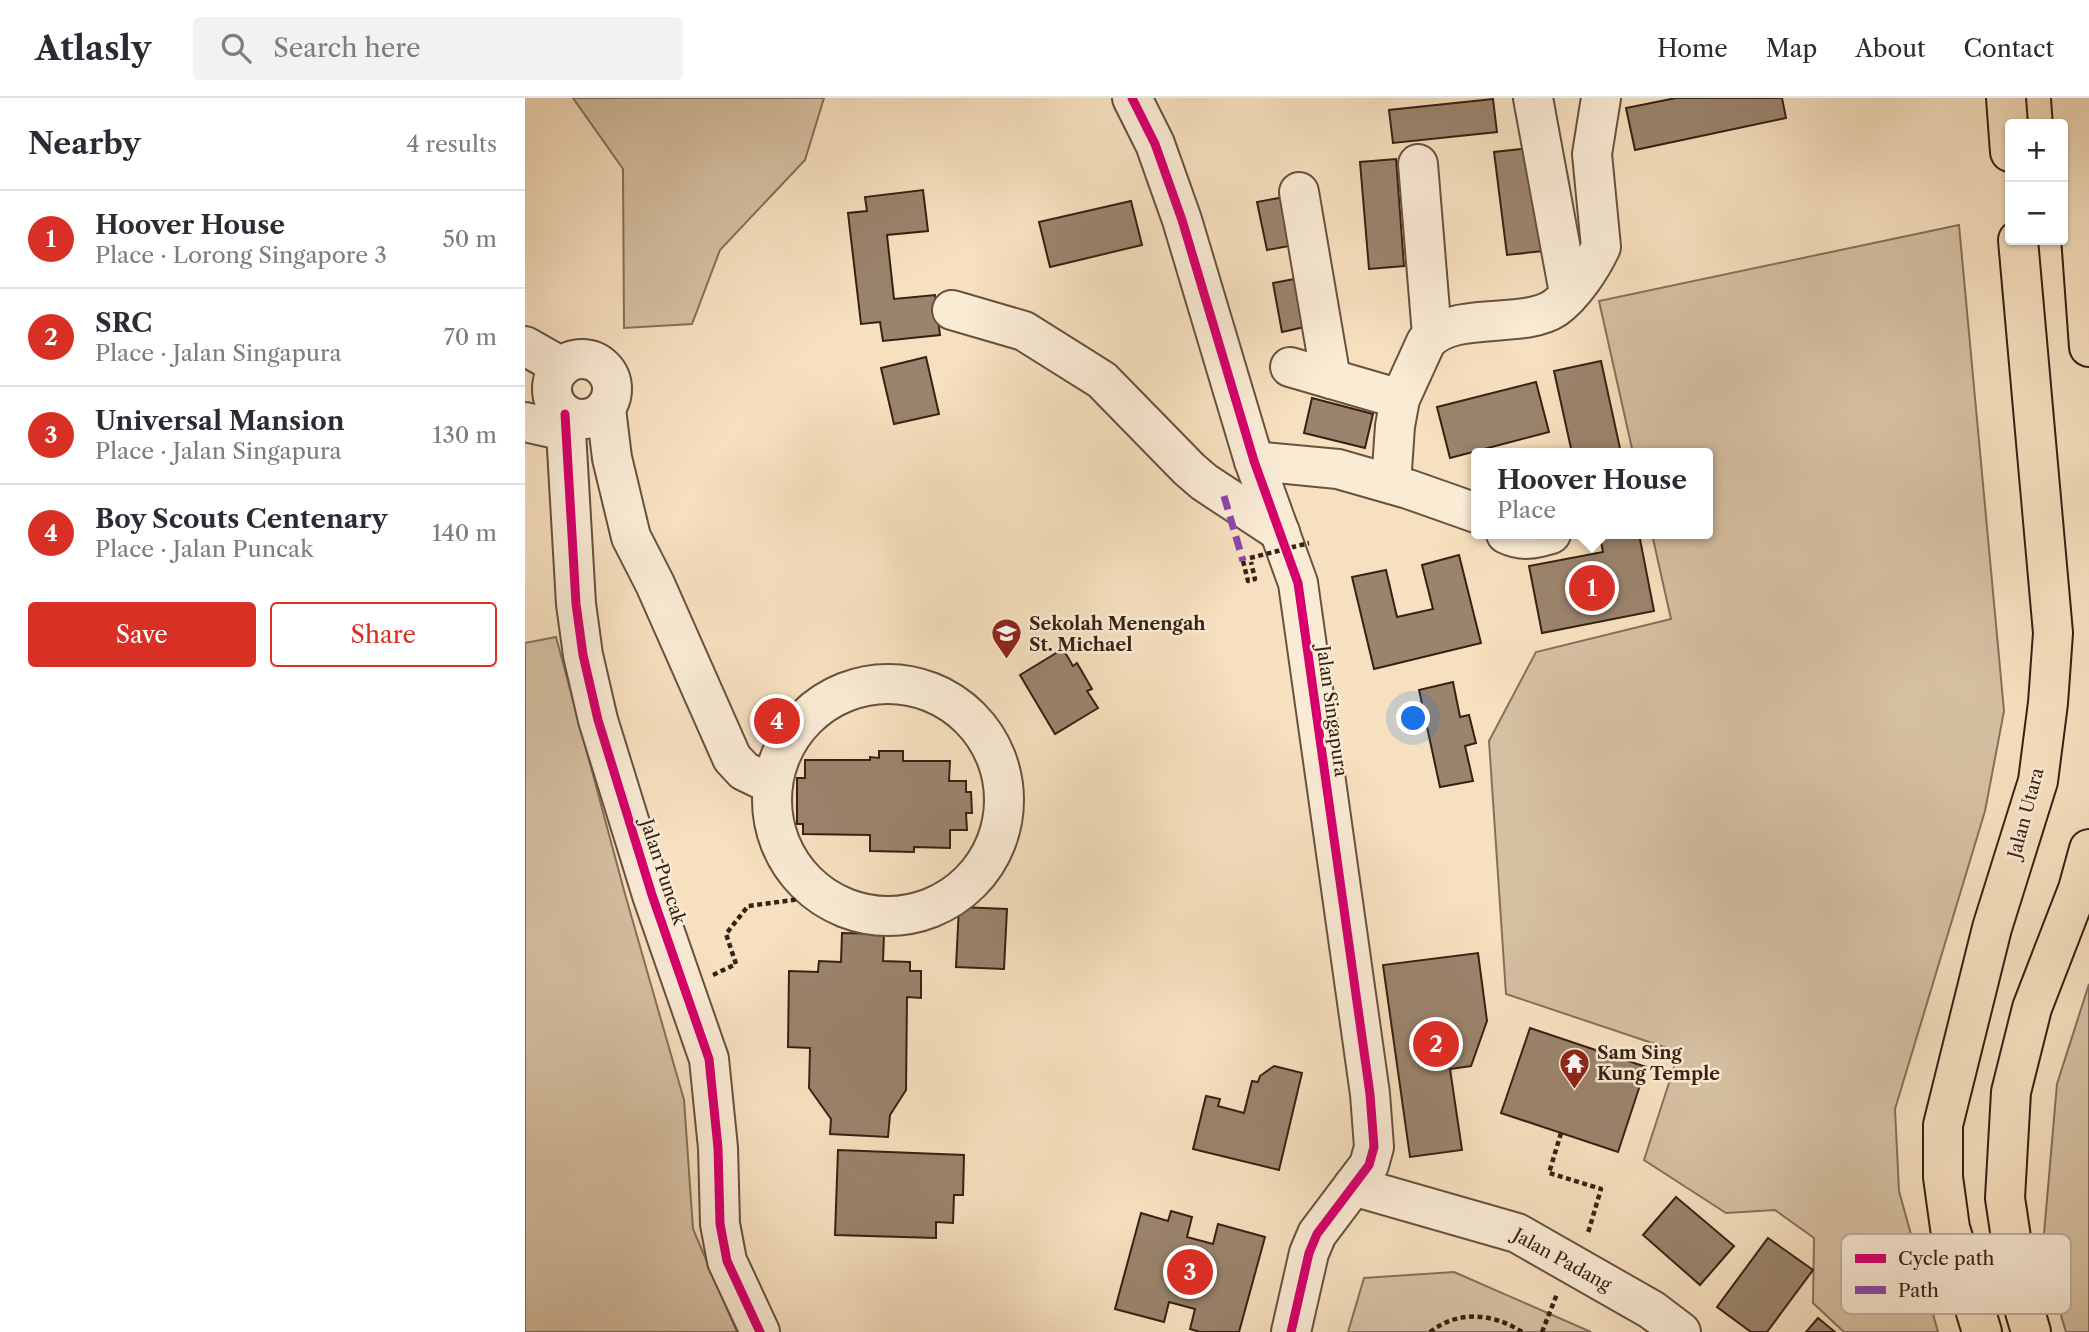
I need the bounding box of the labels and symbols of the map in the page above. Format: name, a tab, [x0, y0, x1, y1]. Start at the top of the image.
pin: 1	[1569, 562, 1615, 614]
place label: Sekolah Menengah St. Michael	[1029, 613, 1206, 656]
school or university icon: Sekolah Menengah St. Michael	[989, 617, 1023, 661]
street label: Jalan Singapura	[1311, 641, 1352, 778]
pin: 4	[754, 695, 800, 747]
your location	[1396, 701, 1430, 735]
street label: Jalan Utara	[2003, 765, 2049, 864]
street label: Jalan Puncak	[635, 813, 691, 929]
pin: 2	[1413, 1018, 1459, 1070]
place label: Sam Sing Kung Temple	[1597, 1042, 1720, 1085]
temple icon: Sam Sing Kung Temple	[1557, 1046, 1591, 1090]
street label: Jalan Padang	[1506, 1223, 1615, 1296]
legend	[1841, 1234, 2071, 1314]
pin: 3	[1167, 1246, 1213, 1298]
text: Cycle path	[1898, 1247, 1994, 1270]
text: Path	[1898, 1279, 1939, 1302]

